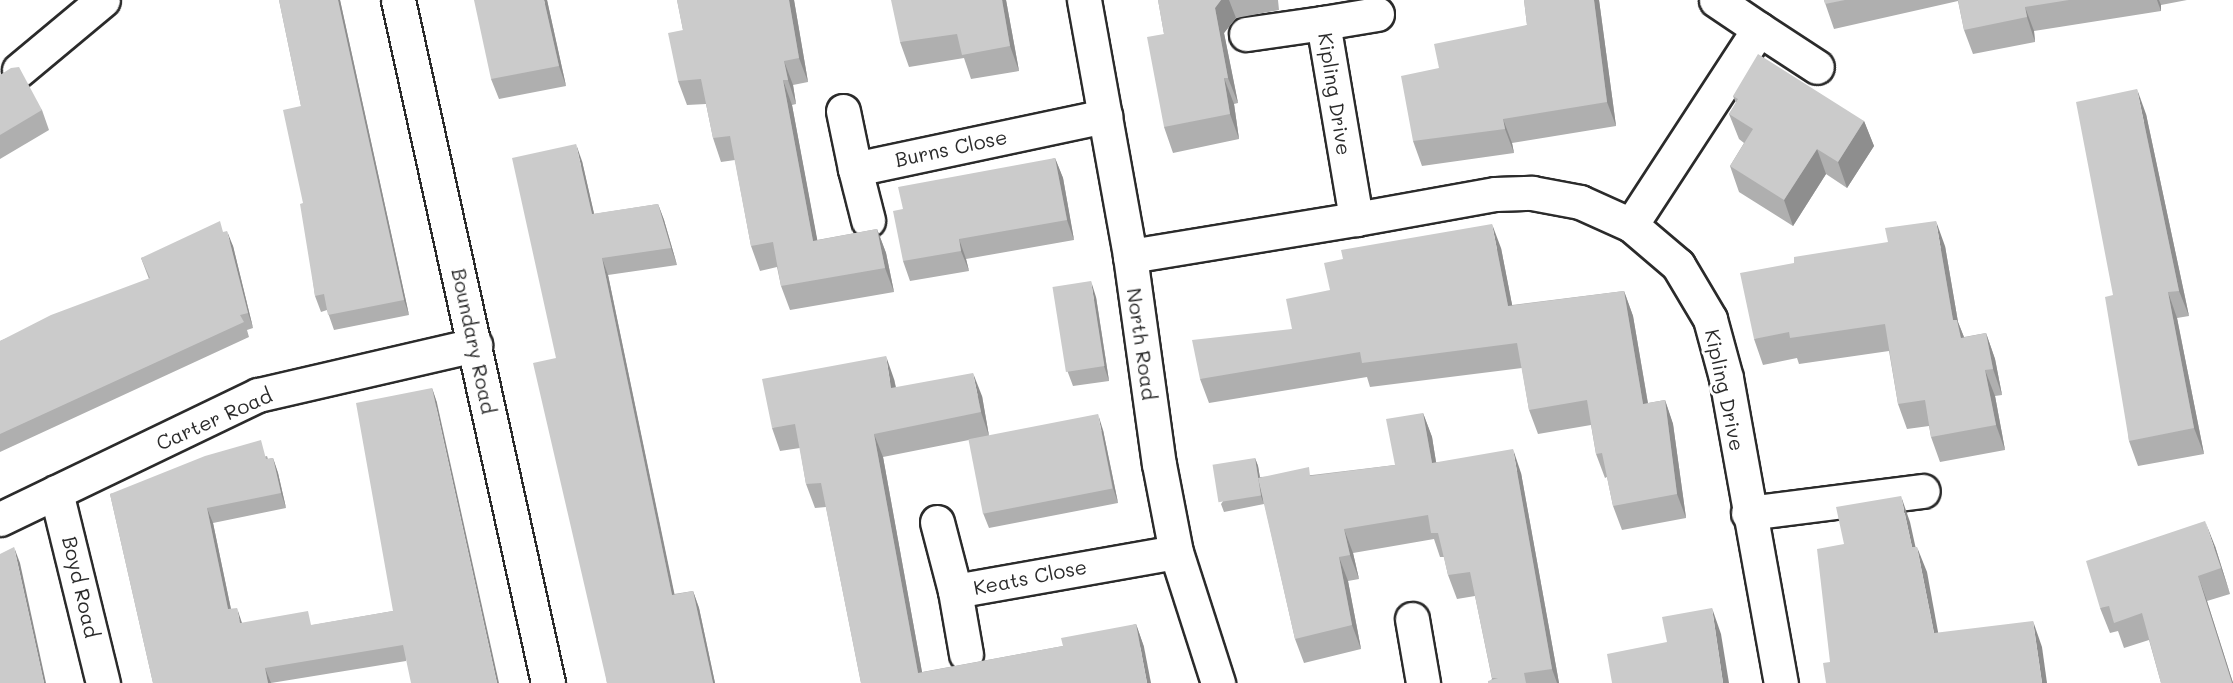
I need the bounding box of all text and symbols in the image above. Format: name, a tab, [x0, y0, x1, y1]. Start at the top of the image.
street label: Kipling Drive	[1313, 31, 1357, 157]
street label: Burns Close	[893, 124, 1009, 172]
street label: Boundary Road	[447, 266, 501, 416]
street label: North Road	[1122, 286, 1162, 402]
street label: Kipling Drive	[1700, 327, 1750, 453]
street label: Carter Road	[152, 383, 276, 455]
street label: Boyd Road	[58, 534, 104, 640]
street label: Keats Close	[971, 554, 1089, 600]

